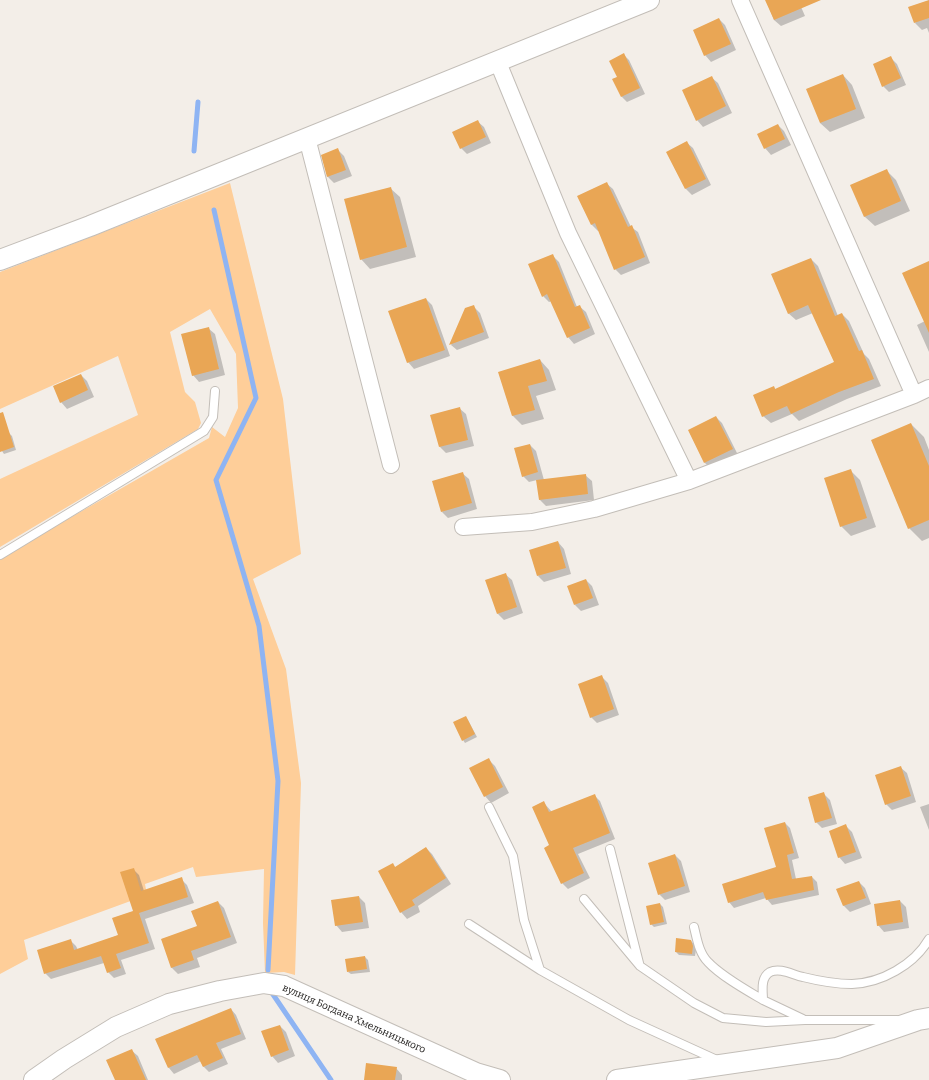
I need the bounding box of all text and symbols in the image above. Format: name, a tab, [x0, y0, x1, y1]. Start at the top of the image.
street label: вулиця Богдана Хмельницького	[281, 982, 427, 1056]

